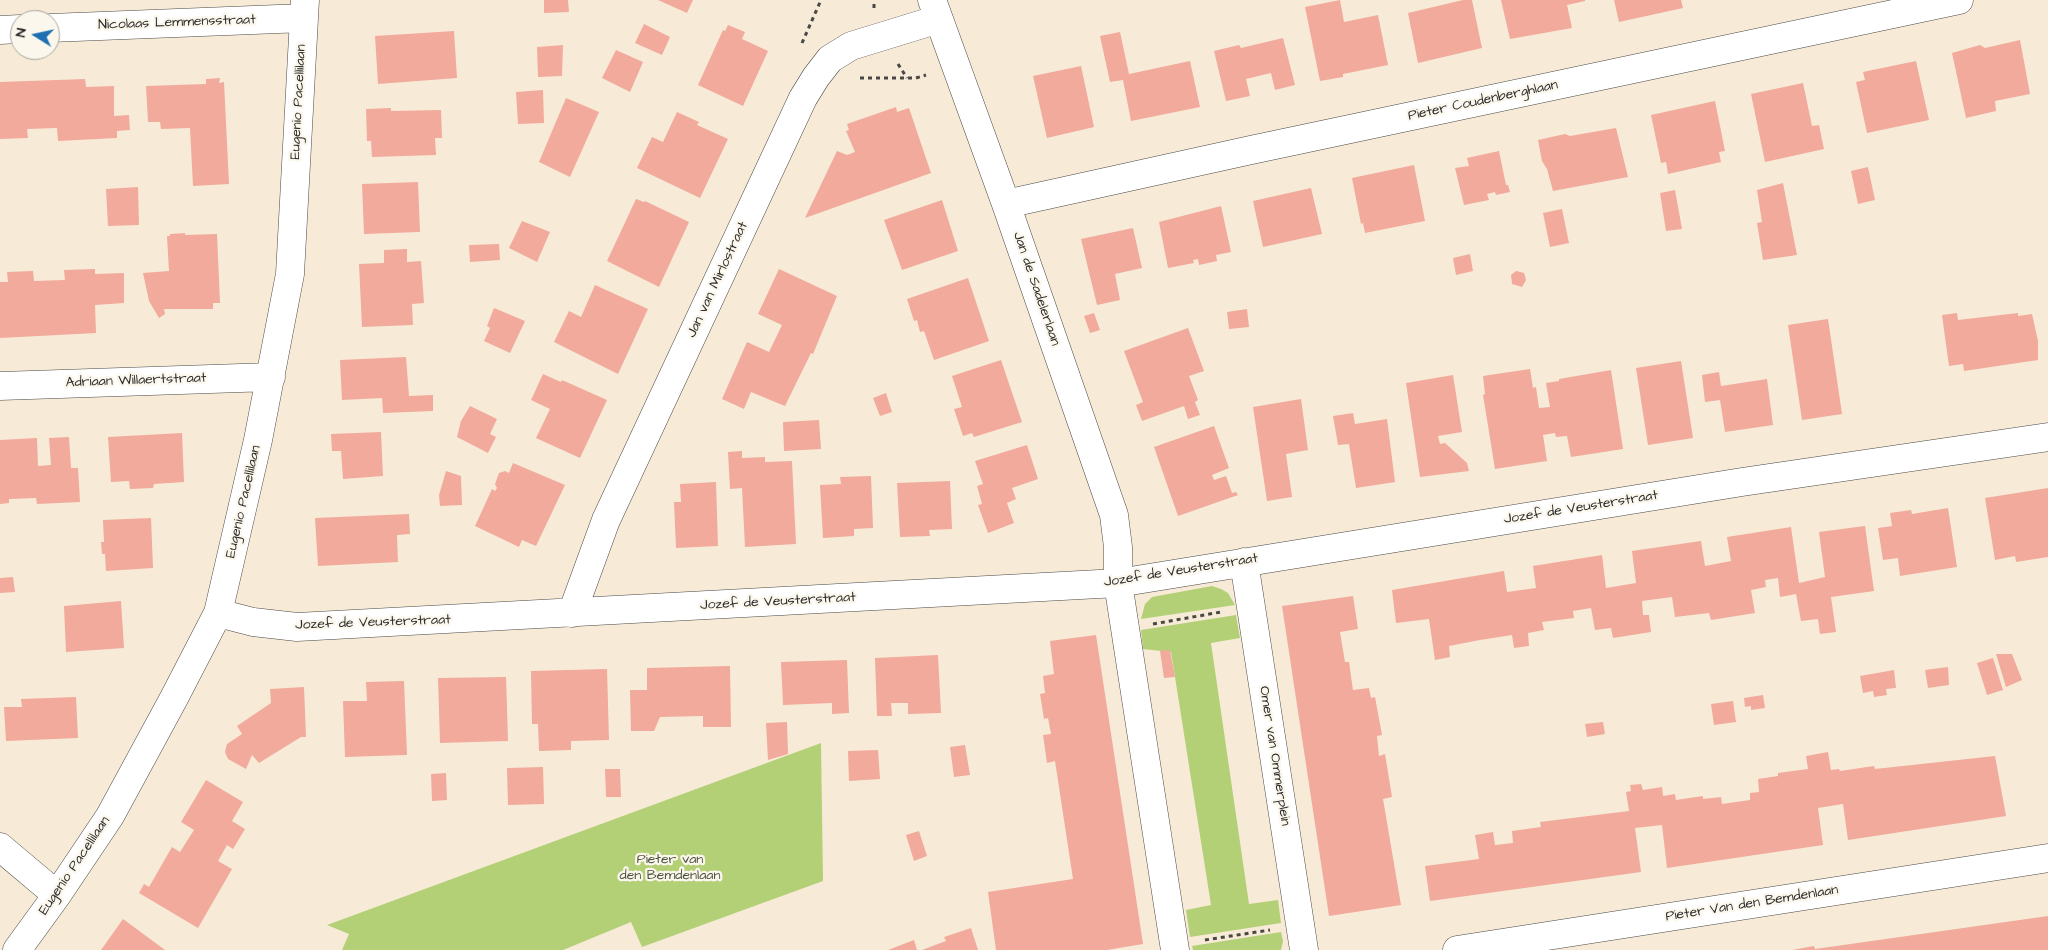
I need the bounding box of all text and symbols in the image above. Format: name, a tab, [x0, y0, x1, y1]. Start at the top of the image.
north arrow	[10, 10, 60, 60]
street label: Nicolaas Lemmensstraat	[98, 12, 256, 34]
text: N	[11, 27, 32, 39]
street label: Eugenio Pacellilaan	[288, 44, 310, 160]
street label: Pieter Coudenberghlaan	[1407, 77, 1559, 125]
street label: Jan van Mirlostraat	[684, 219, 752, 341]
street label: Jan de Sadelerlaan	[1009, 230, 1063, 348]
street label: Adriaan Willaertstraat	[65, 370, 207, 392]
street label: Eugenio Pacellilaan	[223, 444, 265, 560]
street label: Jozef de Veusterstraat	[1503, 488, 1659, 528]
street label: Jozef de Veusterstraat	[1103, 551, 1259, 591]
street label: Jozef de Veusterstraat	[700, 590, 856, 614]
street label: Jozef de Veusterstraat	[295, 612, 451, 634]
street label: Omer van Ommerplein	[1255, 685, 1293, 827]
street label: Eugenio Pacellilaan	[36, 814, 114, 918]
park label: Pieter van den Bemdenlaan	[620, 852, 720, 884]
street label: Pieter Van den Bemdenlaan	[1664, 882, 1840, 926]

